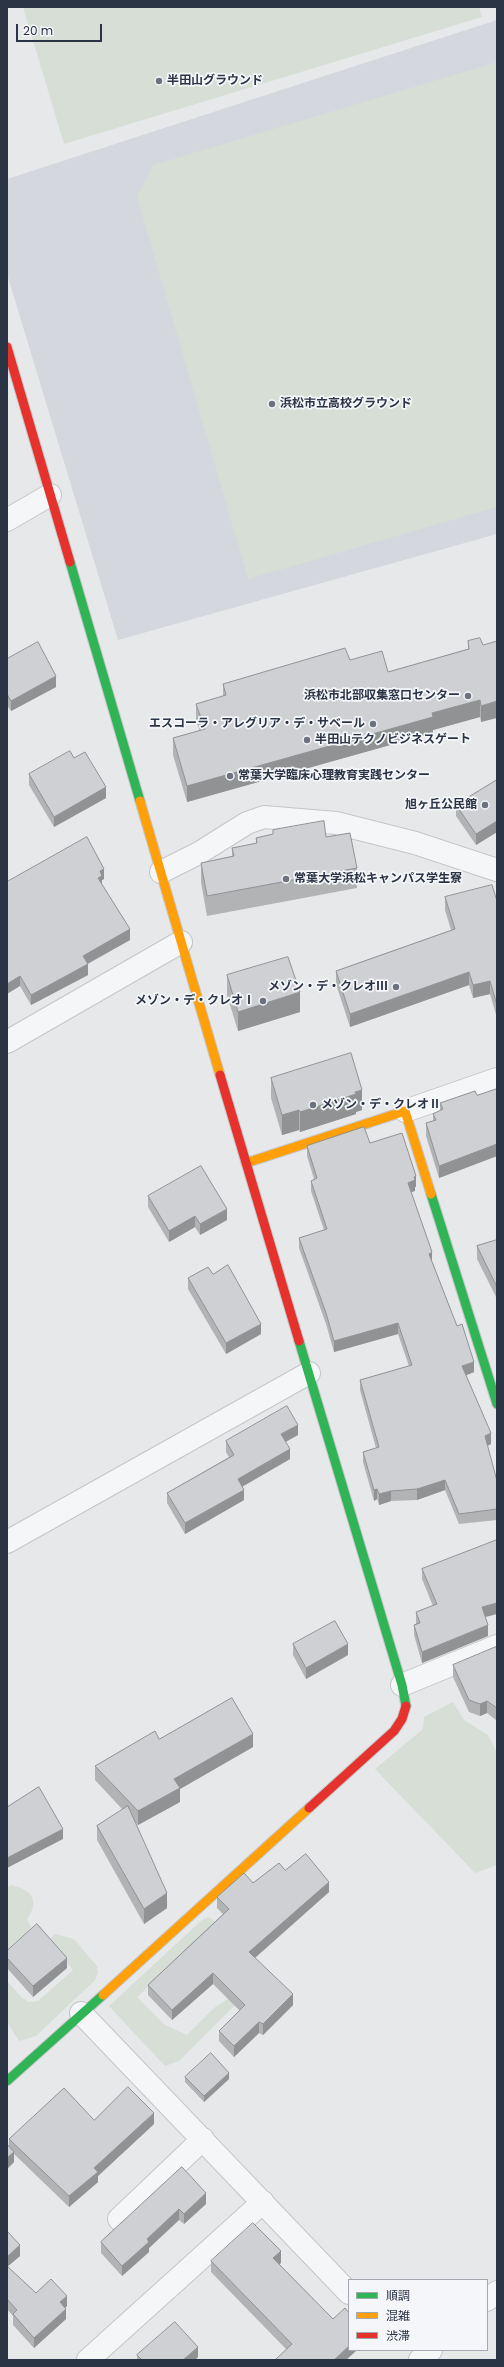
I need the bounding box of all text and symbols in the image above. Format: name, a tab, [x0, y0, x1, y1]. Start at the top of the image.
scale bar	[18, 16, 104, 42]
text: 20 m	[23, 22, 53, 39]
place label: 半田山グラウンド	[167, 74, 263, 88]
marker: 半田山グラウンド	[154, 76, 164, 86]
place label: 浜松市立高校グラウンド	[280, 397, 412, 411]
marker: 浜松市立高校グラウンド	[267, 399, 277, 409]
place label: 浜松市北部収集窓口センター	[304, 689, 460, 703]
marker: 浜松市北部収集窓口センター	[463, 691, 473, 701]
place label: エスコーラ・アレグリア・デ・サベール	[149, 717, 365, 731]
marker: エスコーラ・アレグリア・デ・サベール	[368, 719, 378, 729]
place label: 半田山テクノビジネスゲート	[315, 733, 471, 747]
marker: 半田山テクノビジネスゲート	[302, 735, 312, 745]
place label: 常葉大学臨床心理教育実践センター	[238, 769, 430, 783]
marker: 常葉大学臨床心理教育実践センター	[225, 771, 235, 781]
place label: 旭ヶ丘公民館	[405, 798, 477, 812]
marker: 旭ヶ丘公民館	[480, 800, 490, 810]
place label: 常葉大学浜松キャンパス学生寮	[294, 872, 462, 886]
marker: 常葉大学浜松キャンパス学生寮	[281, 874, 291, 884]
place label: メゾン・デ・クレオⅢ	[268, 980, 388, 994]
marker: メゾン・デ・クレオⅢ	[391, 982, 401, 992]
place label: メゾン・デ・クレオⅠ	[135, 994, 255, 1008]
marker: メゾン・デ・クレオⅠ	[258, 996, 268, 1006]
place label: メゾン・デ・クレオⅡ	[321, 1098, 441, 1112]
marker: メゾン・デ・クレオⅡ	[308, 1100, 318, 1110]
legend	[348, 2279, 488, 2351]
text: 順調	[386, 2287, 410, 2304]
text: 混雑	[386, 2307, 410, 2324]
text: 渋滞	[386, 2327, 410, 2344]

